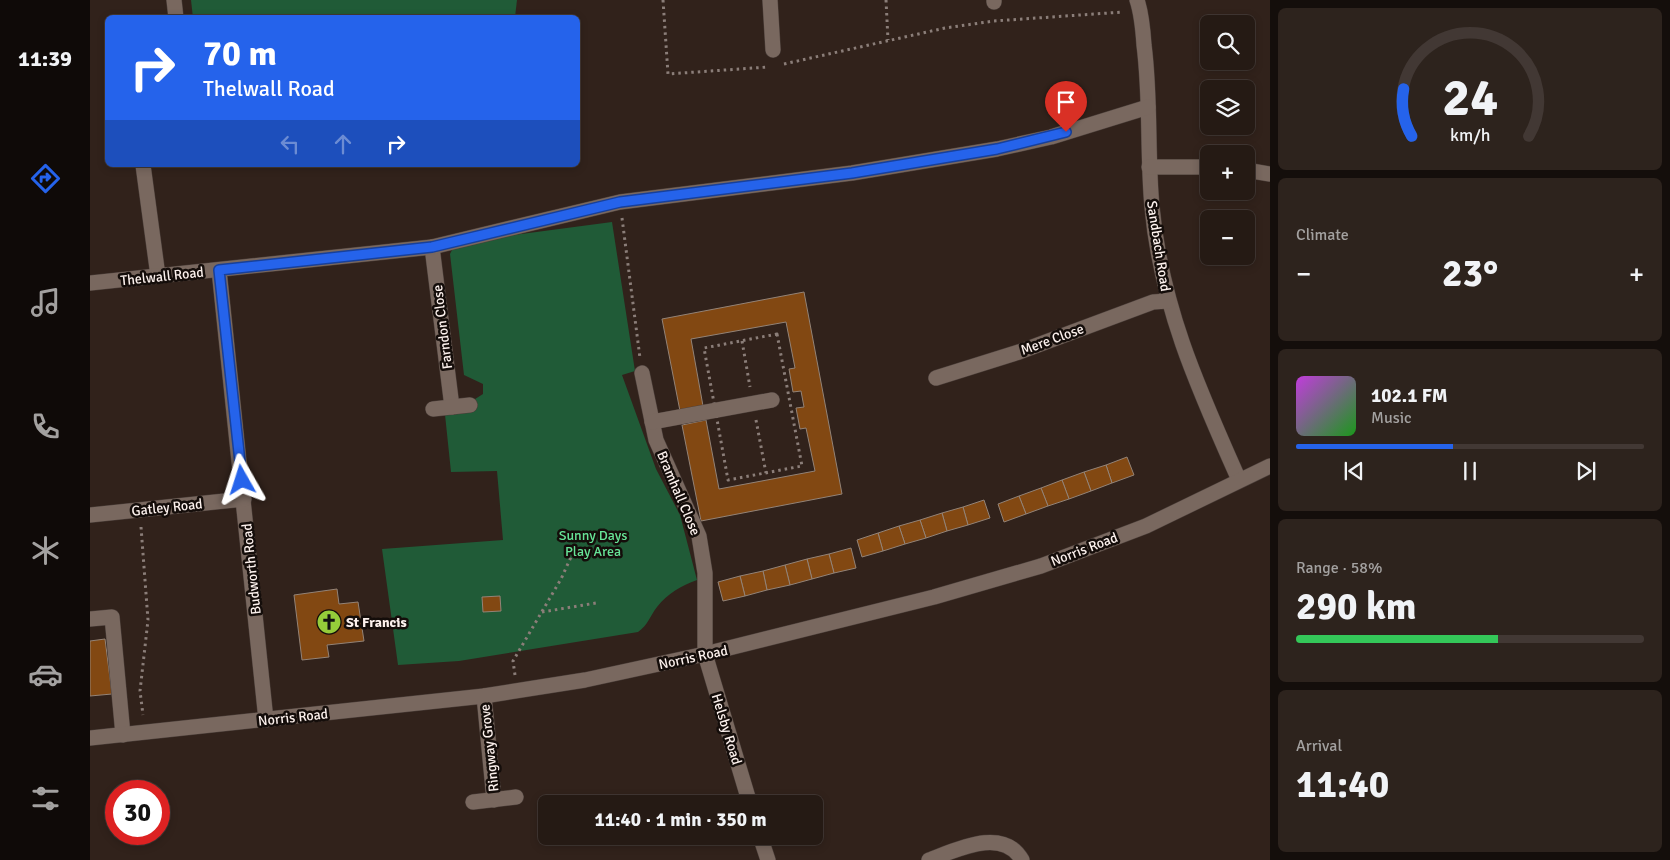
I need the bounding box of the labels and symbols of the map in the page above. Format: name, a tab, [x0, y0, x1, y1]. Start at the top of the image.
pin	[1045, 81, 1087, 132]
street label: Sandbach Road	[1143, 199, 1174, 293]
street label: Thelwall Road	[120, 264, 205, 289]
street label: Farndon Close	[429, 284, 456, 370]
street label: Mere Close	[1018, 320, 1086, 359]
street label: Bramhall Close	[653, 448, 704, 538]
position arrow	[215, 453, 267, 505]
street label: Gatley Road	[131, 495, 203, 520]
street label: Budworth Road	[238, 522, 265, 615]
park label: Sunny Days Play Area	[559, 527, 627, 560]
street label: Norris Road	[1048, 529, 1120, 570]
church icon: St Francis	[316, 609, 342, 635]
place label: St Francis	[346, 614, 407, 631]
street label: Norris Road	[657, 642, 729, 673]
street label: Helsby Road	[708, 691, 745, 767]
street label: Ringway Grove	[476, 703, 503, 793]
street label: Norris Road	[257, 705, 329, 730]
speed limit sign: 30	[105, 780, 170, 845]

